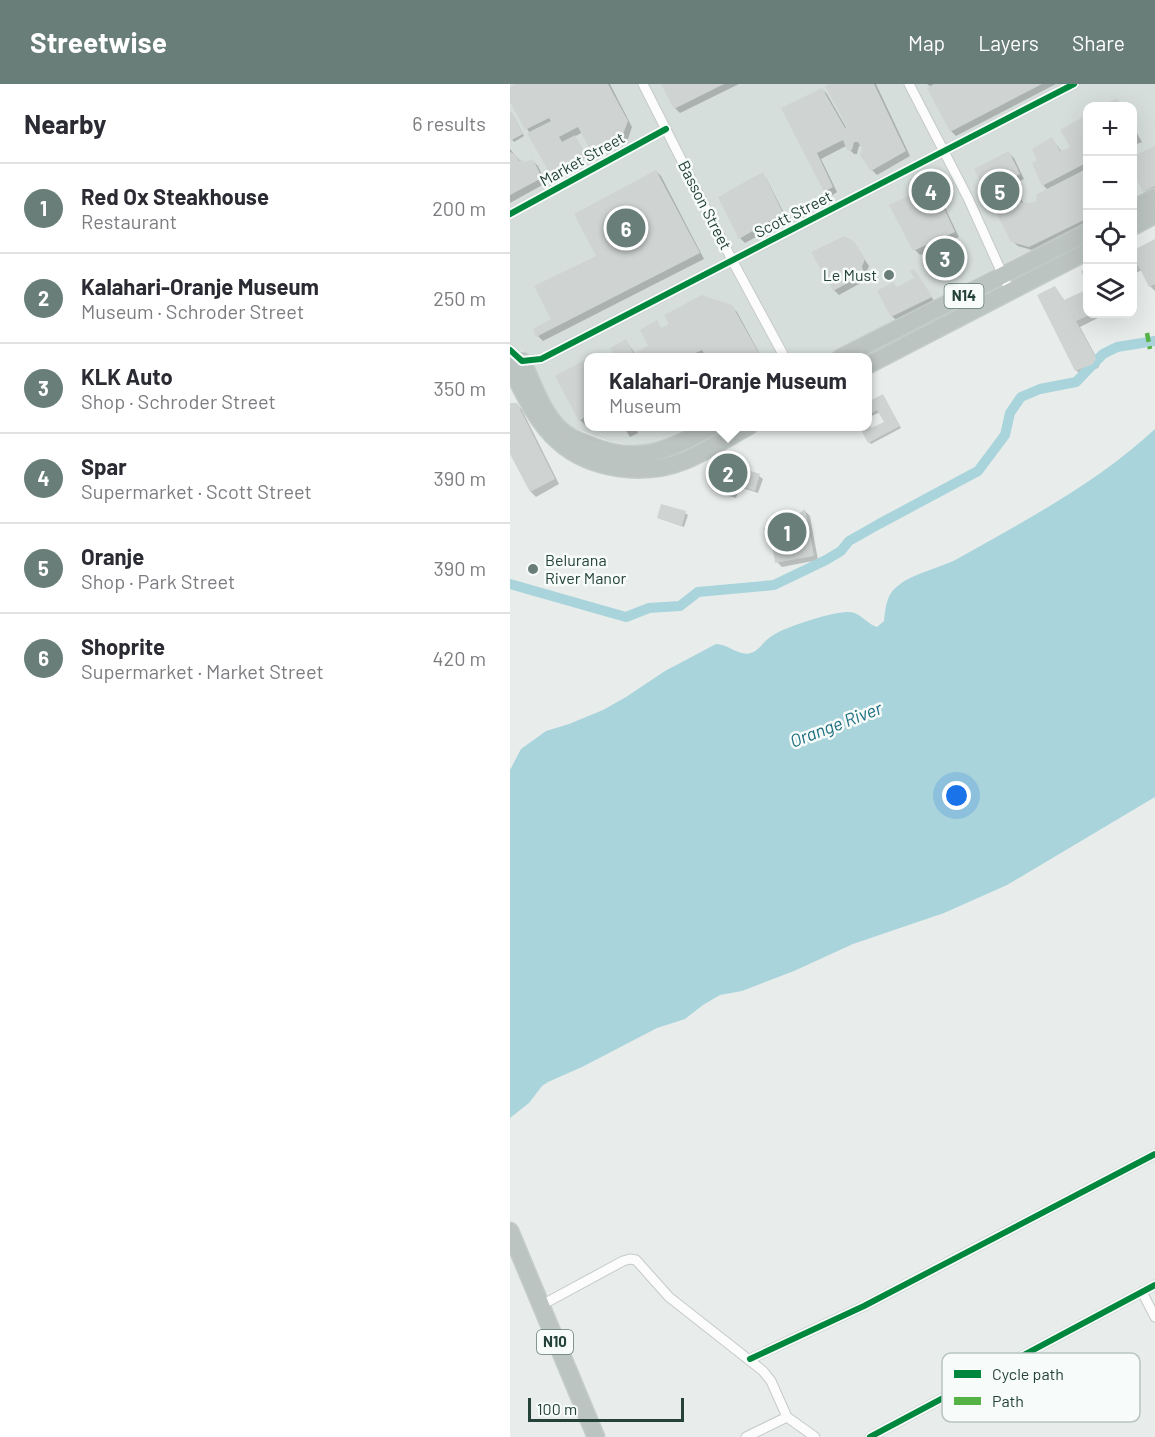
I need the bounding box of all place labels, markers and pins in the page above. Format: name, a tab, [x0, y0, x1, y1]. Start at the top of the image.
pin: 4	[912, 168, 950, 214]
pin: 5	[980, 168, 1020, 214]
pin: 6	[606, 206, 646, 250]
pin: 3	[926, 236, 964, 280]
place label: Le Must	[823, 265, 877, 284]
marker: Le Must	[882, 268, 896, 282]
pin: 2	[708, 450, 748, 496]
pin: 1	[768, 510, 806, 554]
place label: Belurana River Manor	[545, 550, 627, 587]
marker: Belurana River Manor	[526, 562, 540, 576]

